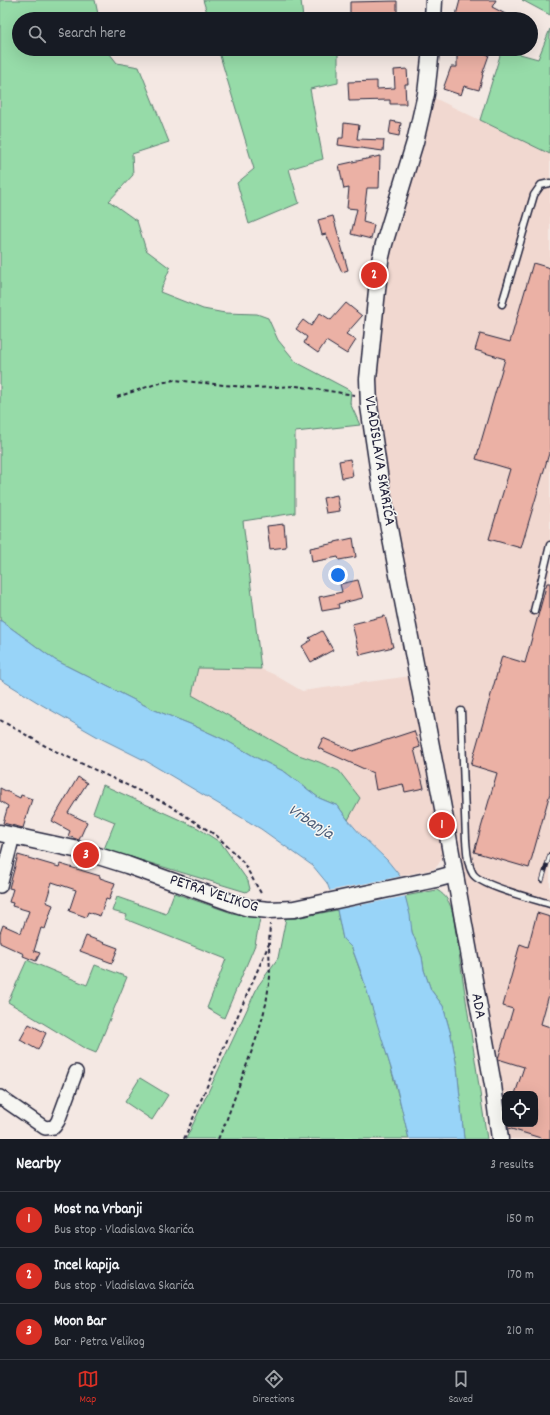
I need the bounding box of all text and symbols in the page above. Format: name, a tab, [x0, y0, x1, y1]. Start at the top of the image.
search box	[12, 12, 538, 56]
icon: search	[26, 23, 48, 45]
text: Search here	[58, 23, 126, 45]
pin: 2	[361, 260, 387, 290]
street label: VLADISLAVA SKARIĆA	[357, 394, 401, 528]
your location	[328, 565, 348, 585]
water label: Vrbanja	[282, 799, 338, 847]
pin: 1	[429, 810, 455, 840]
pin: 3	[73, 840, 99, 870]
street label: PETRA VELIKOG	[167, 869, 261, 919]
street label: ADA	[464, 991, 492, 1021]
map controls	[502, 1091, 538, 1127]
button: locate	[502, 1091, 538, 1127]
text: Nearby	[16, 1153, 60, 1177]
text: 3 results	[490, 1156, 534, 1175]
text: Most na Vrbanji	[54, 1199, 142, 1221]
text: 1	[28, 1210, 30, 1229]
text: 150 m	[506, 1210, 534, 1229]
text: Bus stop · Vladislava Skarića	[54, 1221, 194, 1240]
text: Incel kapija	[54, 1255, 119, 1277]
text: 2	[26, 1266, 32, 1285]
text: 170 m	[507, 1266, 534, 1285]
text: Bus stop · Vladislava Skarića	[54, 1277, 194, 1296]
text: Moon Bar	[54, 1311, 106, 1333]
text: 3	[26, 1322, 32, 1341]
text: 210 m	[506, 1322, 534, 1341]
text: Bar · Petra Velikog	[54, 1333, 145, 1352]
tab: Map	[77, 1368, 99, 1408]
tab: Directions	[253, 1368, 295, 1408]
tab: Saved	[448, 1368, 473, 1408]

